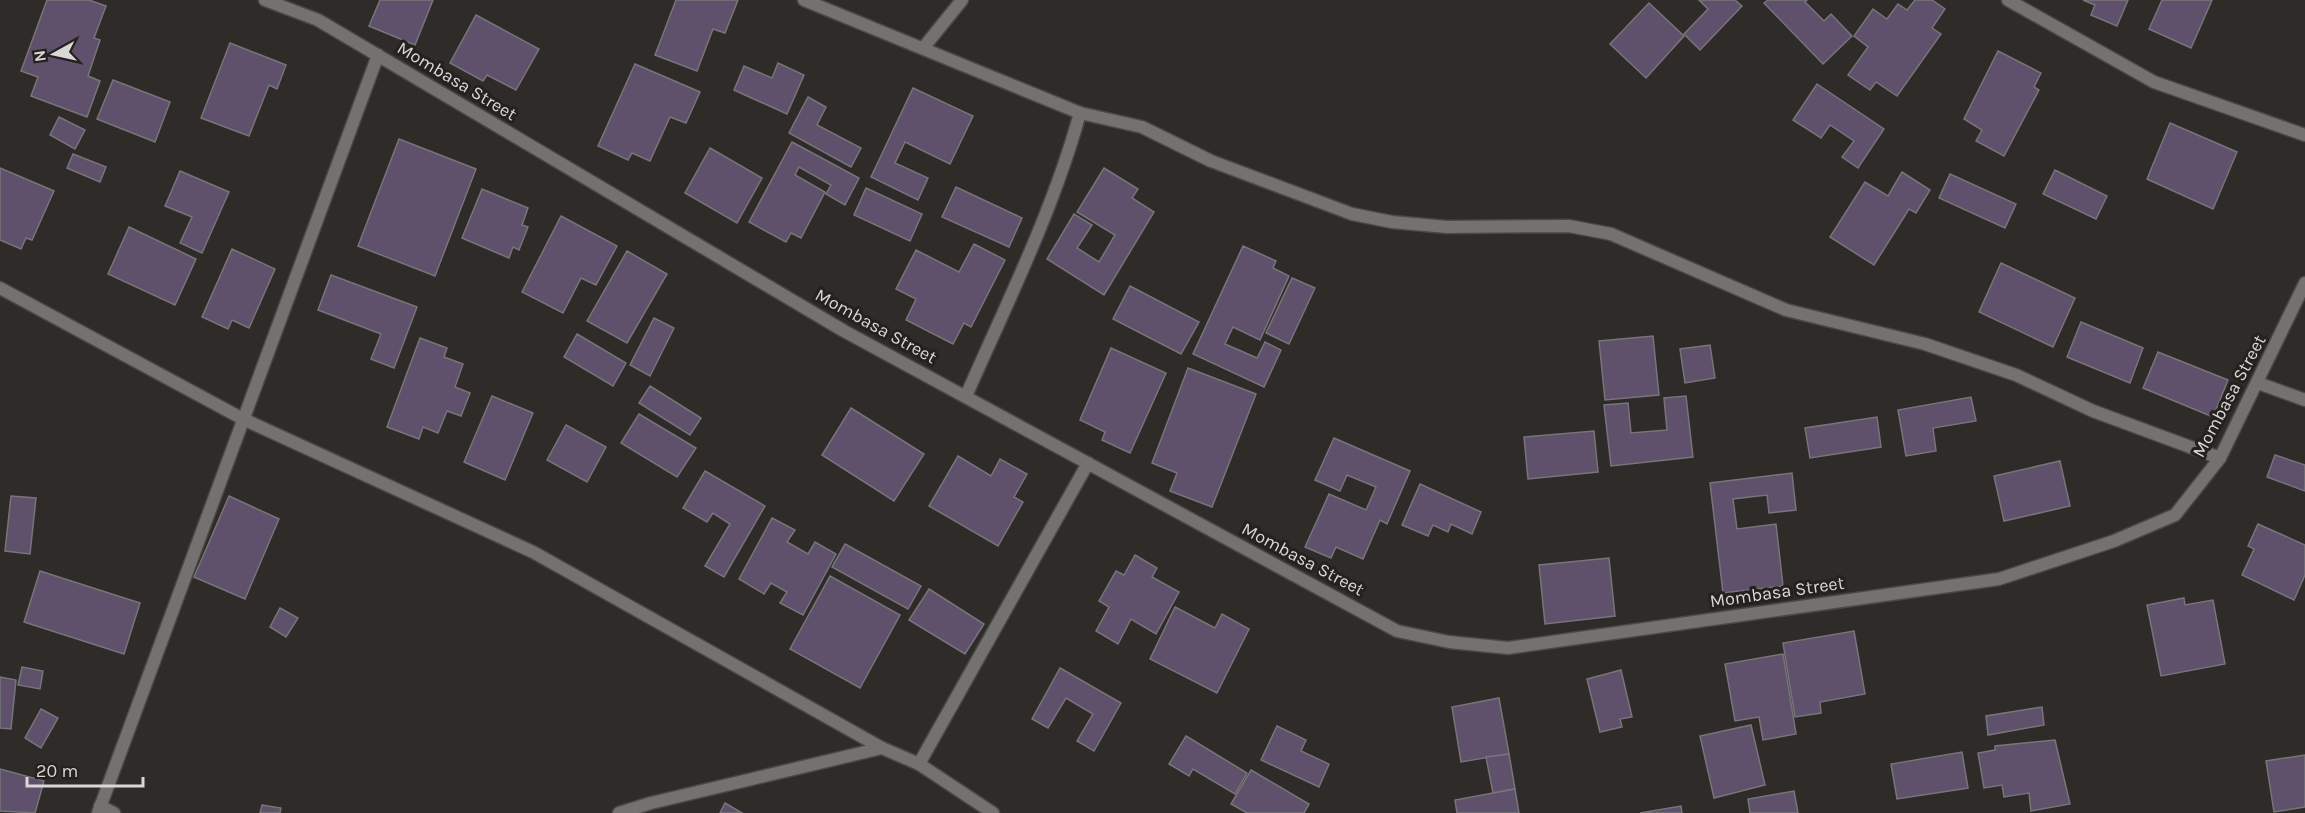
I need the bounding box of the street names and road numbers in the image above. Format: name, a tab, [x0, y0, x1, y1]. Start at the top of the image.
street label: Mombasa Street	[393, 37, 521, 125]
street label: Mombasa Street	[811, 284, 941, 369]
street label: Mombasa Street	[2187, 331, 2271, 461]
street label: Mombasa Street	[1238, 517, 1368, 601]
street label: Mombasa Street	[1708, 572, 1846, 612]

